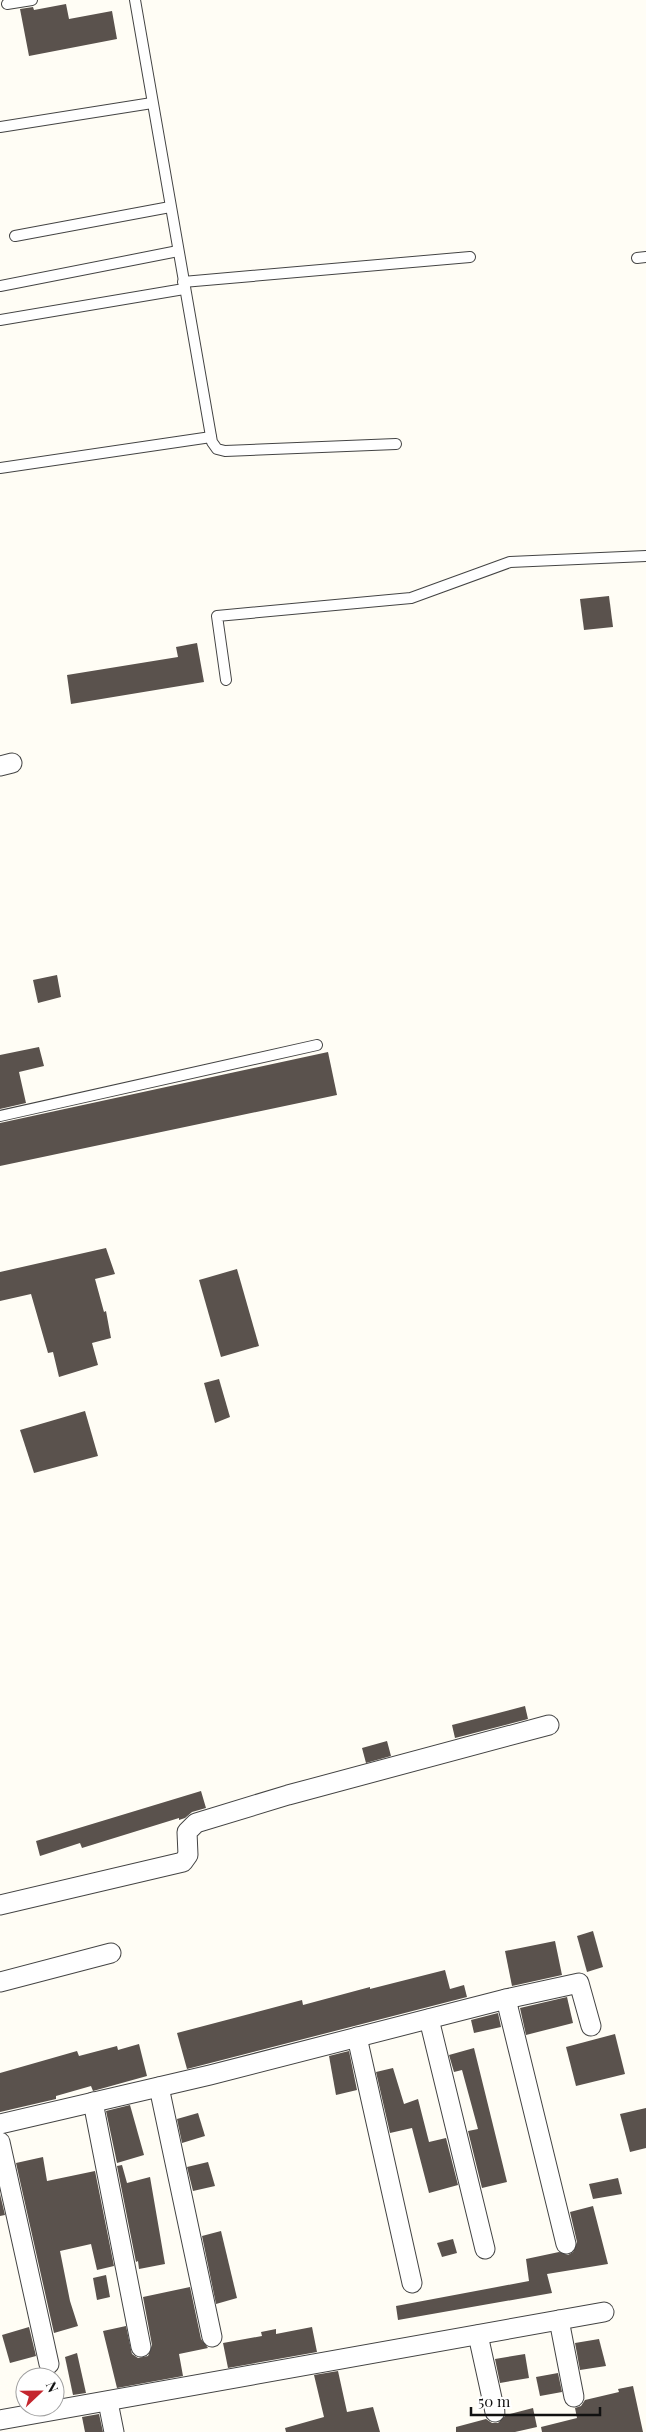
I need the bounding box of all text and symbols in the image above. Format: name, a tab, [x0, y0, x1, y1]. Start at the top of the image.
north arrow	[15, 2367, 65, 2417]
text: N	[42, 2379, 63, 2395]
scale bar	[471, 2384, 600, 2416]
text: 50 m	[478, 2391, 511, 2411]

